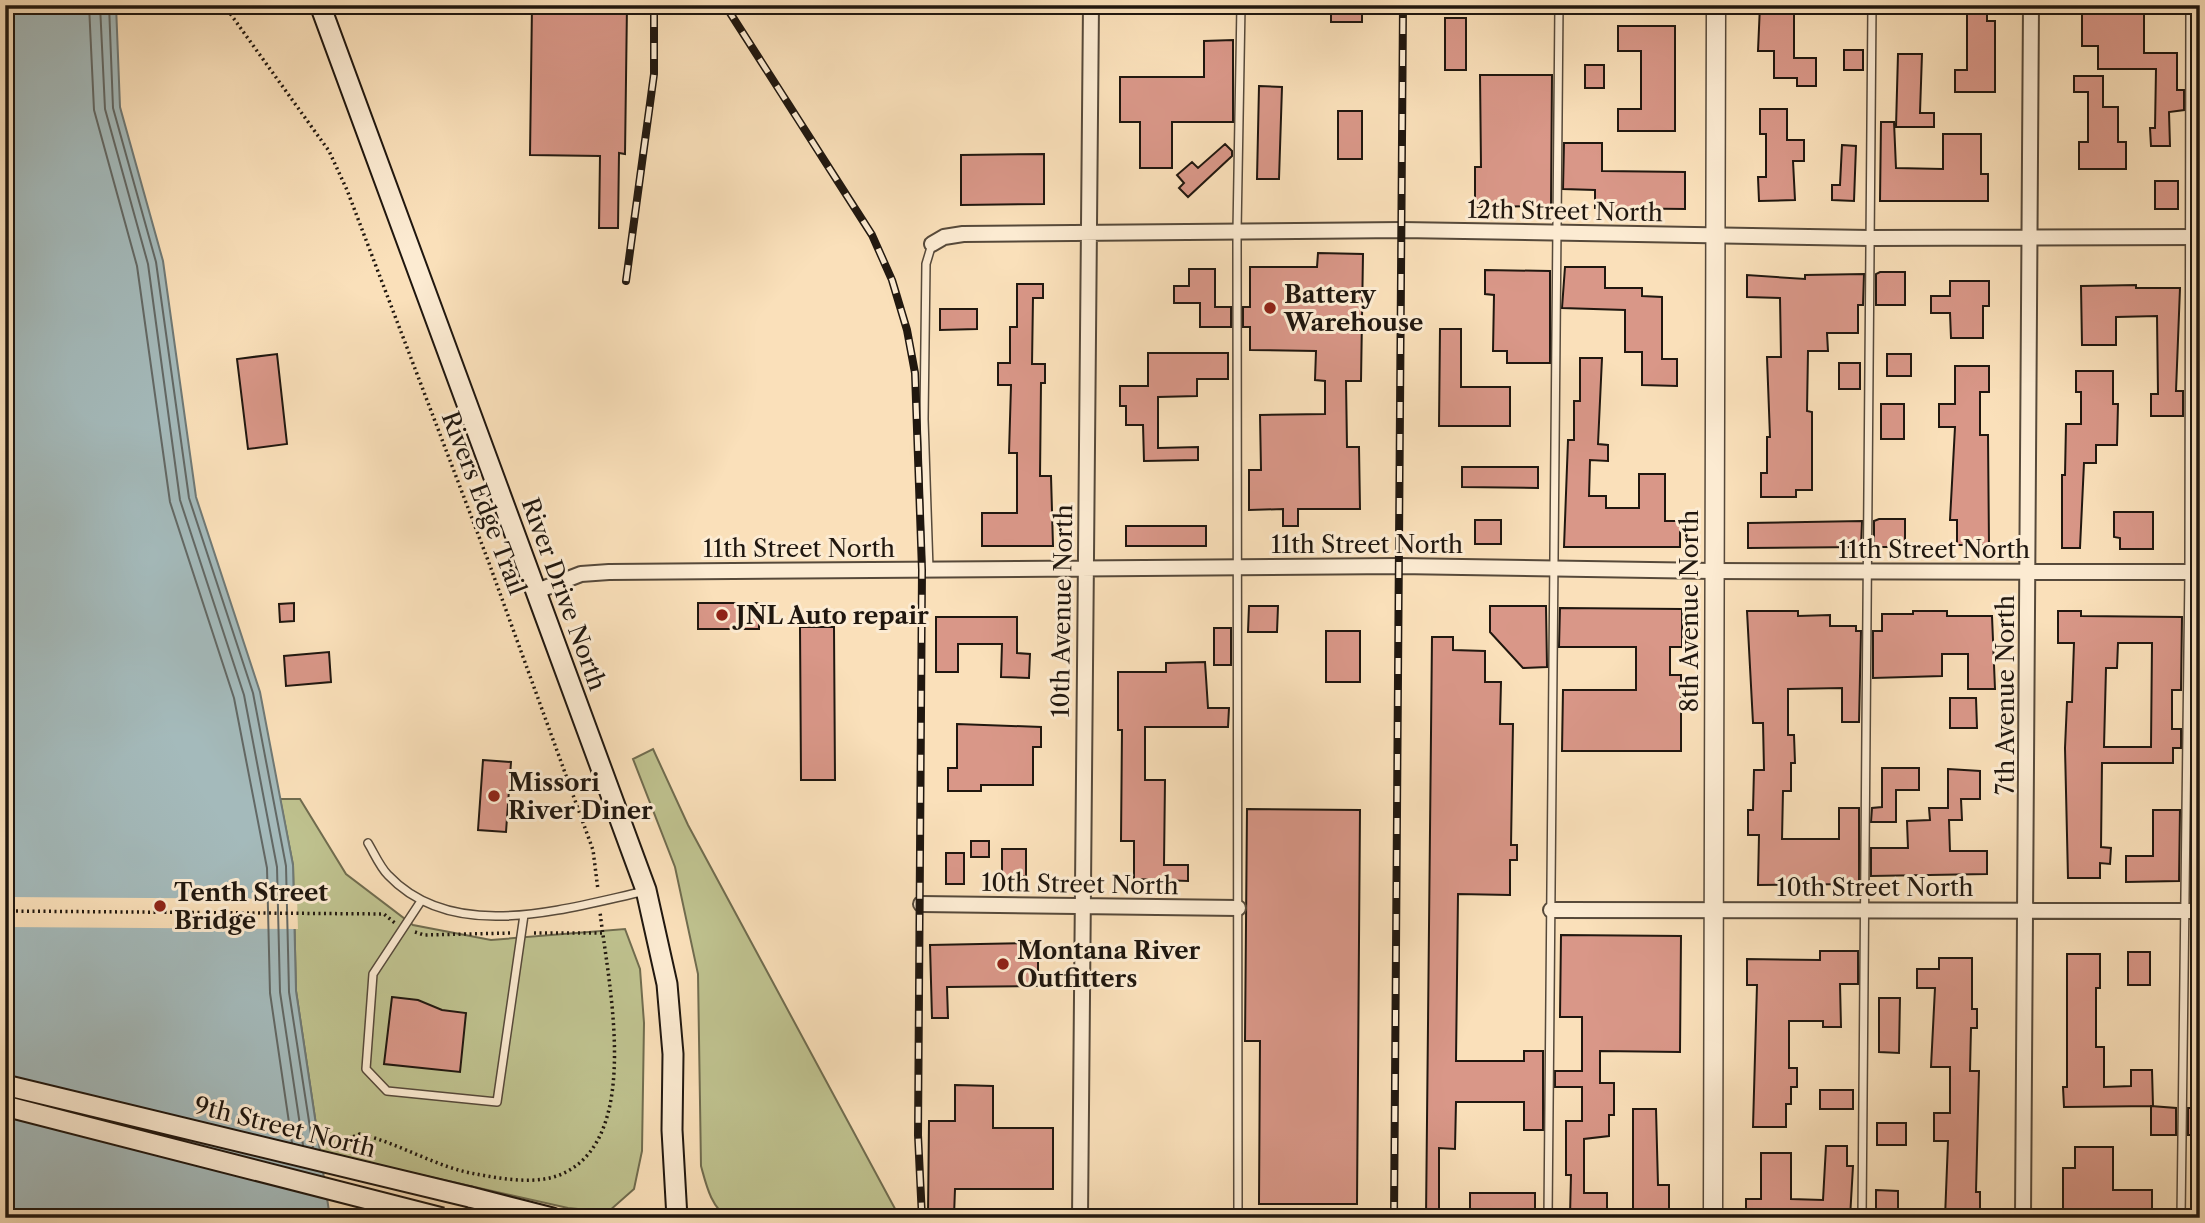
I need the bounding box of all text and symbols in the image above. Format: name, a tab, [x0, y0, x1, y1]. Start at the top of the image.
street label: 12th Street North	[1467, 195, 1663, 227]
place label: Battery Warehouse	[1283, 280, 1423, 337]
marker: Battery Warehouse	[1262, 300, 1278, 316]
street label: Rivers Edge Trail	[436, 407, 532, 599]
street label: River Drive North	[516, 494, 612, 694]
street label: 10th Avenue North	[1046, 504, 1078, 718]
street label: 8th Avenue North	[1675, 510, 1704, 712]
street label: 11th Street North	[1271, 530, 1463, 559]
street label: 11th Street North	[703, 534, 895, 563]
street label: 11th Street North	[1838, 535, 2030, 564]
street label: 7th Avenue North	[1991, 595, 2020, 795]
place label: JNL Auto repair	[732, 601, 929, 630]
marker: JNL Auto repair	[714, 607, 730, 623]
place label: Missori River Diner	[508, 768, 653, 825]
marker: Missori River Diner	[486, 788, 502, 804]
street label: 10th Street North	[981, 868, 1179, 900]
street label: 10th Street North	[1776, 873, 1974, 902]
place label: Tenth Street Bridge	[174, 878, 328, 935]
marker: Tenth Street Bridge	[152, 898, 168, 914]
place label: Montana River Outfitters	[1017, 936, 1200, 993]
marker: Montana River Outfitters	[995, 956, 1011, 972]
street label: 9th Street North	[191, 1090, 379, 1164]

